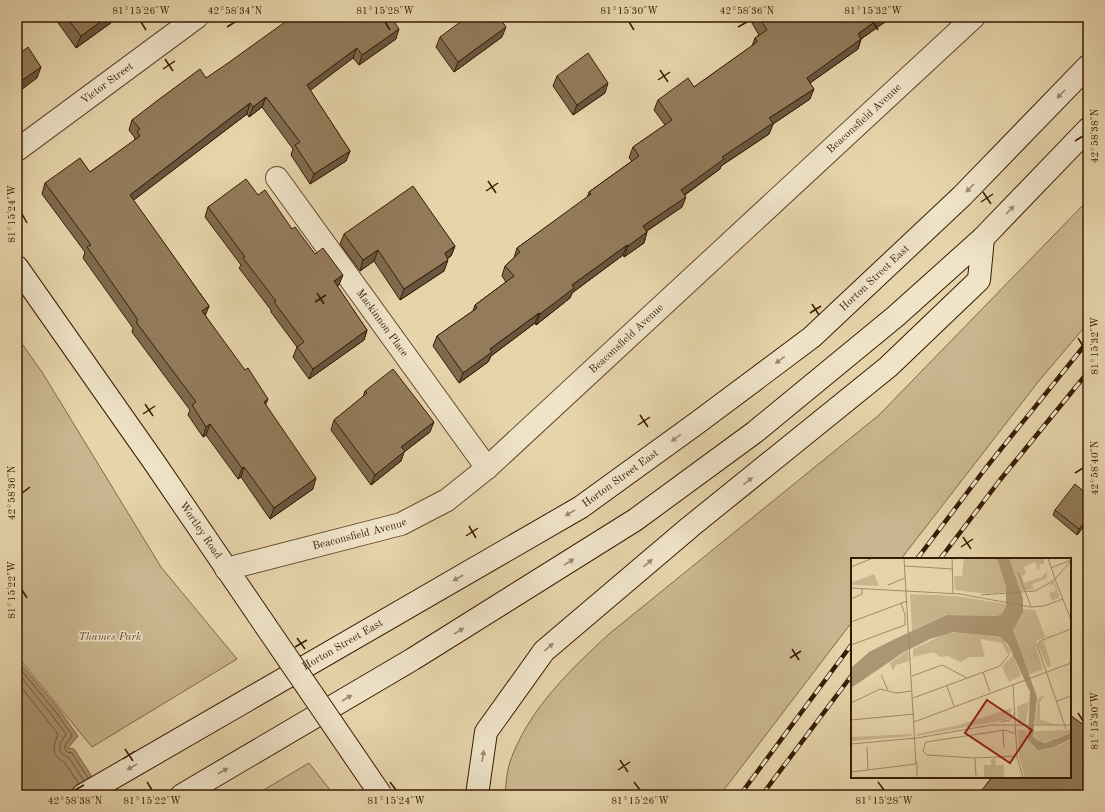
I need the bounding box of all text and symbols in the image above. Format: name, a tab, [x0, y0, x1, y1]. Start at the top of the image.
text: 81°15'26"W	[112, 6, 170, 16]
text: 42°58'34"N	[208, 6, 263, 16]
text: 81°15'28"W	[356, 6, 414, 16]
text: 81°15'30"W	[600, 6, 658, 16]
text: 42°58'36"N	[720, 6, 775, 16]
text: 81°15'32"W	[844, 6, 902, 16]
street label: Victor Street	[79, 61, 135, 106]
street label: Beaconsfield Avenue	[825, 82, 904, 156]
one-way arrow	[1056, 89, 1066, 99]
text: 42°58'38"N	[1090, 108, 1100, 163]
one-way arrow	[965, 183, 975, 193]
text: 81°15'24"W	[7, 185, 17, 243]
one-way arrow	[1005, 205, 1015, 215]
street label: Horton Street East	[838, 243, 912, 313]
street label: Mackinnon Place	[354, 287, 410, 359]
street label: Beaconsfield Avenue	[587, 302, 666, 376]
text: 81°15'32"W	[1090, 317, 1100, 375]
one-way arrow	[775, 356, 786, 365]
one-way arrow	[671, 434, 682, 442]
text: 42°58'40"N	[1090, 440, 1100, 495]
street label: Horton Street East	[580, 447, 661, 510]
text: 42°58'36"N	[7, 465, 17, 520]
one-way arrow	[743, 476, 754, 485]
street label: Wortley Road	[177, 500, 224, 561]
one-way arrow	[564, 509, 576, 516]
street label: Beaconsfield Avenue	[311, 516, 409, 552]
one-way arrow	[563, 558, 575, 565]
inset map	[851, 558, 1071, 778]
one-way arrow	[642, 559, 653, 568]
text: 81°15'22"W	[7, 561, 17, 619]
one-way arrow	[452, 575, 464, 582]
street label: Horton Street East	[301, 617, 385, 672]
one-way arrow	[454, 627, 464, 635]
park label: Thames Park	[79, 632, 142, 643]
one-way arrow	[543, 643, 554, 652]
text: 81°15'30"W	[1090, 692, 1100, 750]
one-way arrow	[342, 695, 353, 702]
one-way arrow	[480, 750, 486, 763]
one-way arrow	[126, 764, 138, 770]
one-way arrow	[217, 767, 229, 774]
text: 42°58'38"N	[48, 796, 103, 806]
text: 81°15'22"W	[123, 796, 181, 806]
text: 81°15'24"W	[367, 796, 425, 806]
text: 81°15'26"W	[611, 796, 669, 806]
text: 81°15'28"W	[855, 796, 913, 806]

